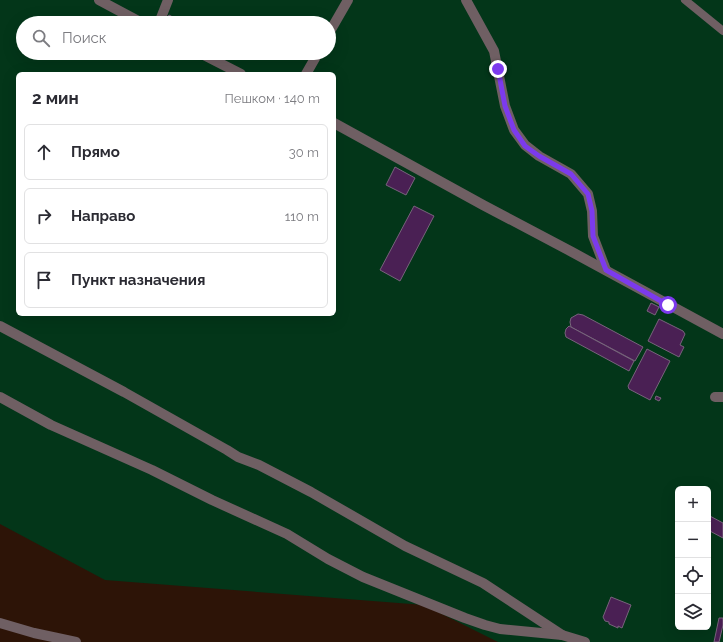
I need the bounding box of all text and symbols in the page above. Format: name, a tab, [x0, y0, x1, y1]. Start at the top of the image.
search box	[16, 16, 336, 60]
icon: search	[30, 27, 52, 49]
text: Поиск	[62, 29, 107, 47]
route end	[489, 60, 507, 78]
text: 2 мин	[32, 88, 79, 108]
text: Пешком · 140 m	[224, 91, 320, 106]
icon: ahead	[33, 141, 55, 163]
text: Прямо	[71, 143, 120, 161]
text: 30 m	[289, 145, 319, 160]
icon: right	[33, 205, 55, 227]
text: Направо	[71, 207, 135, 225]
text: 110 m	[285, 209, 319, 224]
icon: arrive	[33, 269, 55, 291]
text: Пункт назначения	[71, 271, 205, 289]
route start	[659, 296, 677, 314]
map controls	[675, 486, 711, 630]
button: +	[675, 486, 711, 522]
button: −	[675, 522, 711, 558]
button: locate	[675, 558, 711, 594]
button: layers	[675, 594, 711, 630]

